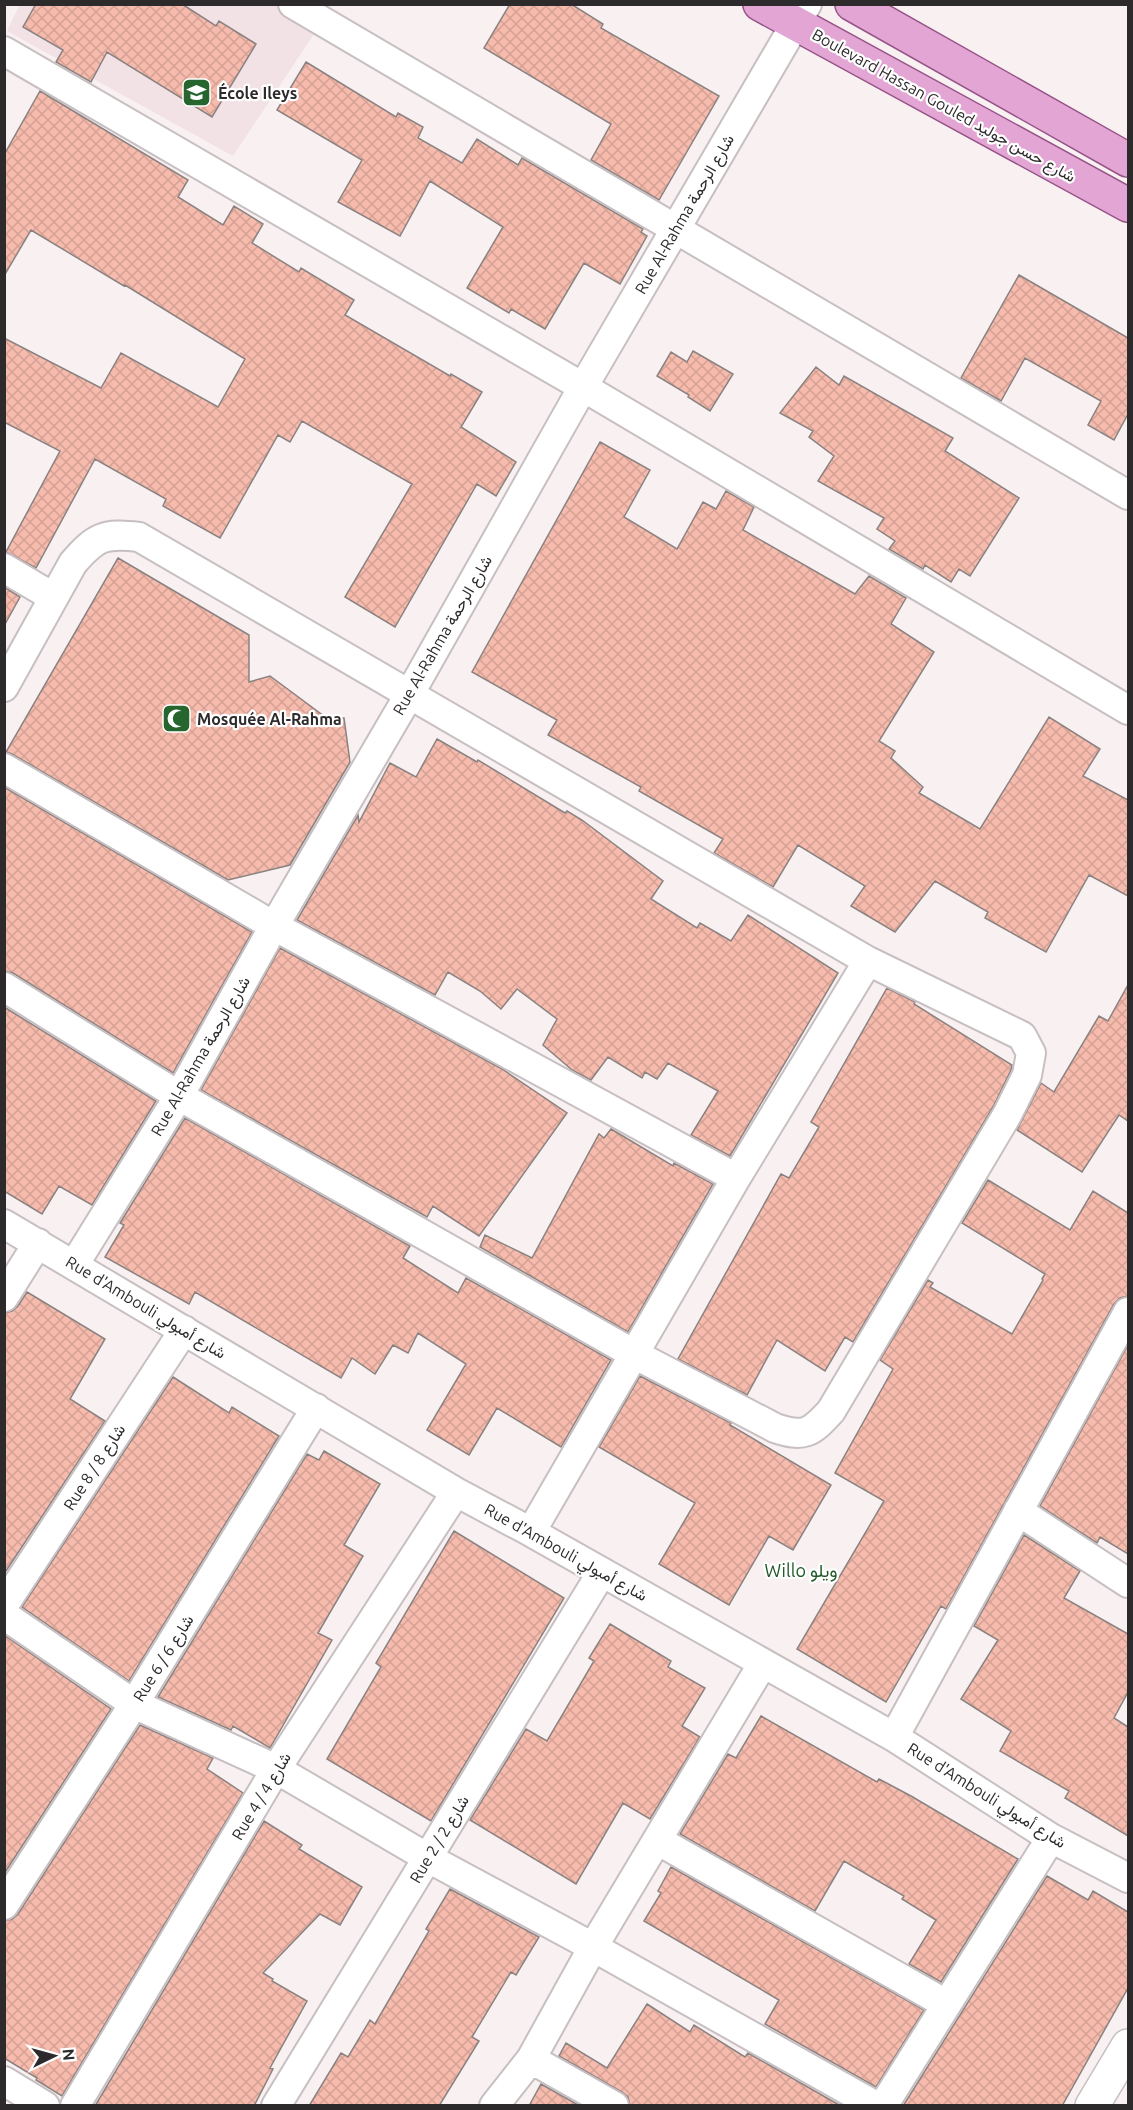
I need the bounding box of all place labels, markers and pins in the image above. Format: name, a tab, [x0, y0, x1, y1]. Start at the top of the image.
school or university icon: École Ileys	[181, 77, 213, 109]
place label: École Ileys	[218, 82, 297, 102]
mosque icon: Mosquée Al-Rahma	[160, 703, 192, 735]
place label: Mosquée Al-Rahma	[197, 710, 342, 728]

